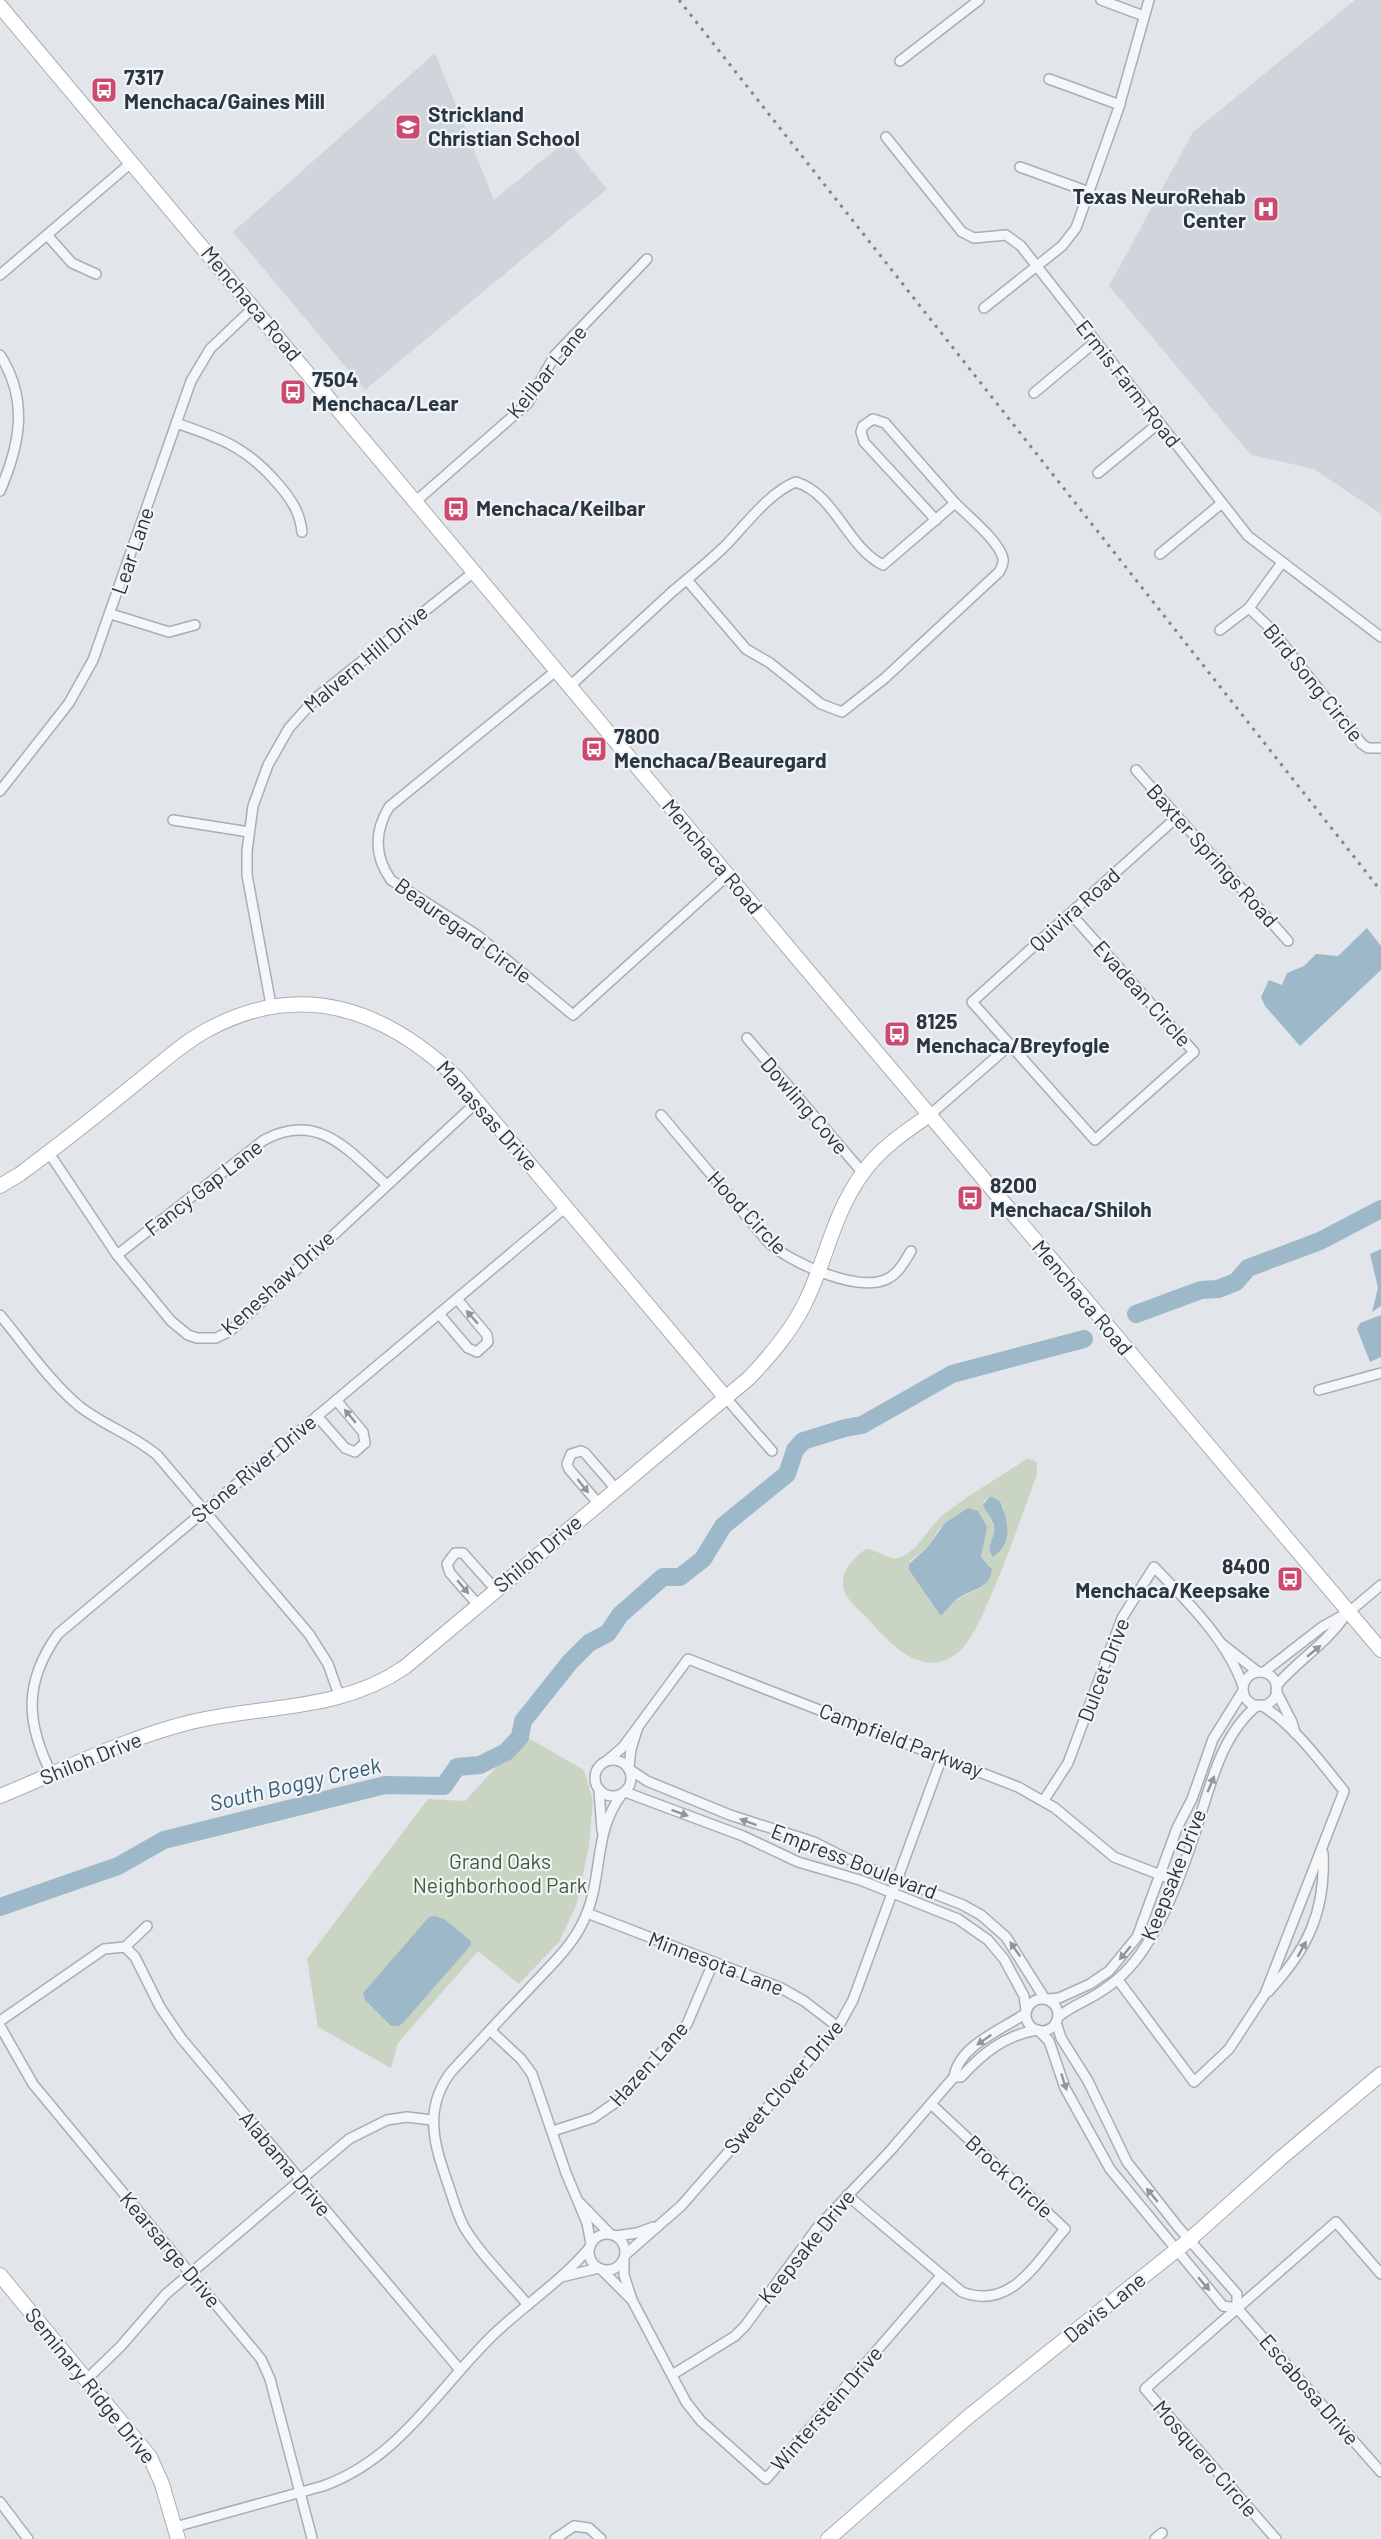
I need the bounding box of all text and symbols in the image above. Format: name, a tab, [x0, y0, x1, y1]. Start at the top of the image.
place label: 7317 Menchaca/Gaines Mill	[124, 64, 325, 113]
bus stop icon: 7317 Menchaca/Gaines Mill	[89, 75, 119, 105]
place label: Strickland Christian School	[428, 101, 580, 150]
school or university icon: Strickland Christian School	[393, 112, 423, 142]
place label: Texas NeuroRehab Center	[1072, 183, 1246, 232]
hospital icon: Texas NeuroRehab Center	[1251, 194, 1281, 224]
street label: Menchaca Road	[197, 240, 308, 366]
street label: Ermis Farm Road	[1072, 314, 1187, 452]
street label: Keilbar Lane	[501, 319, 591, 423]
place label: 7504 Menchaca/Lear	[312, 366, 459, 415]
bus stop icon: 7504 Menchaca/Lear	[278, 377, 308, 407]
bus stop icon: Menchaca/Keilbar	[441, 494, 471, 524]
place label: Menchaca/Keilbar	[476, 495, 645, 520]
street label: Lear Lane	[105, 504, 158, 597]
street label: Malvern Hill Drive	[298, 599, 432, 717]
street label: Bird Song Circle	[1259, 618, 1369, 746]
place label: 7800 Menchaca/Beauregard	[614, 723, 827, 772]
bus stop icon: 7800 Menchaca/Beauregard	[579, 734, 609, 764]
street label: Baxter Springs Road	[1142, 778, 1284, 932]
street label: Menchaca Road	[658, 793, 769, 919]
street label: Quivira Road	[1024, 862, 1124, 956]
street label: Beauregard Circle	[391, 872, 537, 988]
street label: Evadean Circle	[1089, 935, 1197, 1051]
place label: 8125 Menchaca/Breyfogle	[916, 1008, 1110, 1057]
bus stop icon: 8125 Menchaca/Breyfogle	[882, 1019, 912, 1049]
street label: Dowling Cove	[756, 1051, 854, 1159]
street label: Manassas Drive	[432, 1055, 544, 1175]
street label: Fancy Gap Lane	[139, 1133, 267, 1240]
street label: Hood Circle	[703, 1165, 793, 1259]
place label: 8200 Menchaca/Shiloh	[990, 1172, 1152, 1221]
bus stop icon: 8200 Menchaca/Shiloh	[955, 1183, 985, 1213]
street label: Keneshaw Drive	[215, 1224, 339, 1339]
street label: Menchaca Road	[1028, 1234, 1139, 1360]
one-way arrow	[466, 1310, 479, 1325]
street label: Stone River Drive	[186, 1408, 321, 1527]
one-way arrow	[343, 1408, 356, 1424]
one-way arrow	[577, 1478, 589, 1493]
street label: Shiloh Drive	[488, 1509, 586, 1597]
place label: 8400 Menchaca/Keepsake	[1075, 1553, 1270, 1602]
bus stop icon: 8400 Menchaca/Keepsake	[1275, 1564, 1305, 1594]
one-way arrow	[456, 1579, 469, 1595]
street label: Dulcet Drive	[1071, 1614, 1134, 1725]
one-way arrow	[1306, 1645, 1321, 1658]
street label: Campfield Parkway	[816, 1697, 987, 1782]
street label: Shiloh Drive	[36, 1726, 145, 1789]
water label: South Boggy Creek	[207, 1751, 383, 1815]
one-way arrow	[1206, 1775, 1216, 1793]
street label: Keepsake Drive	[1135, 1805, 1210, 1944]
one-way arrow	[671, 1808, 689, 1818]
one-way arrow	[739, 1817, 757, 1827]
street label: Empress Boulevard	[768, 1817, 941, 1904]
park label: Grand Oaks Neighborhood Park	[413, 1848, 587, 1897]
street label: Minnesota Lane	[645, 1925, 788, 2000]
one-way arrow	[1297, 1940, 1307, 1957]
one-way arrow	[1009, 1942, 1021, 1958]
one-way arrow	[1118, 1945, 1131, 1961]
street label: Sweet Clover Drive	[718, 2014, 848, 2158]
street label: Hazen Lane	[603, 2015, 692, 2111]
one-way arrow	[976, 2034, 992, 2046]
one-way arrow	[1060, 2073, 1069, 2091]
street label: Alabama Drive	[235, 2105, 337, 2221]
street label: Brock Circle	[961, 2129, 1059, 2223]
street label: Keepsake Drive	[752, 2184, 859, 2308]
street label: Kearsarge Drive	[115, 2186, 227, 2312]
one-way arrow	[1145, 2187, 1158, 2203]
street label: Davis Lane	[1058, 2266, 1150, 2347]
one-way arrow	[1197, 2276, 1210, 2291]
street label: Seminary Ridge Drive	[21, 2302, 162, 2468]
street label: Escabosa Drive	[1255, 2328, 1365, 2450]
street label: Winterstein Drive	[765, 2340, 887, 2476]
street label: Mosquero Circle	[1149, 2395, 1264, 2521]

